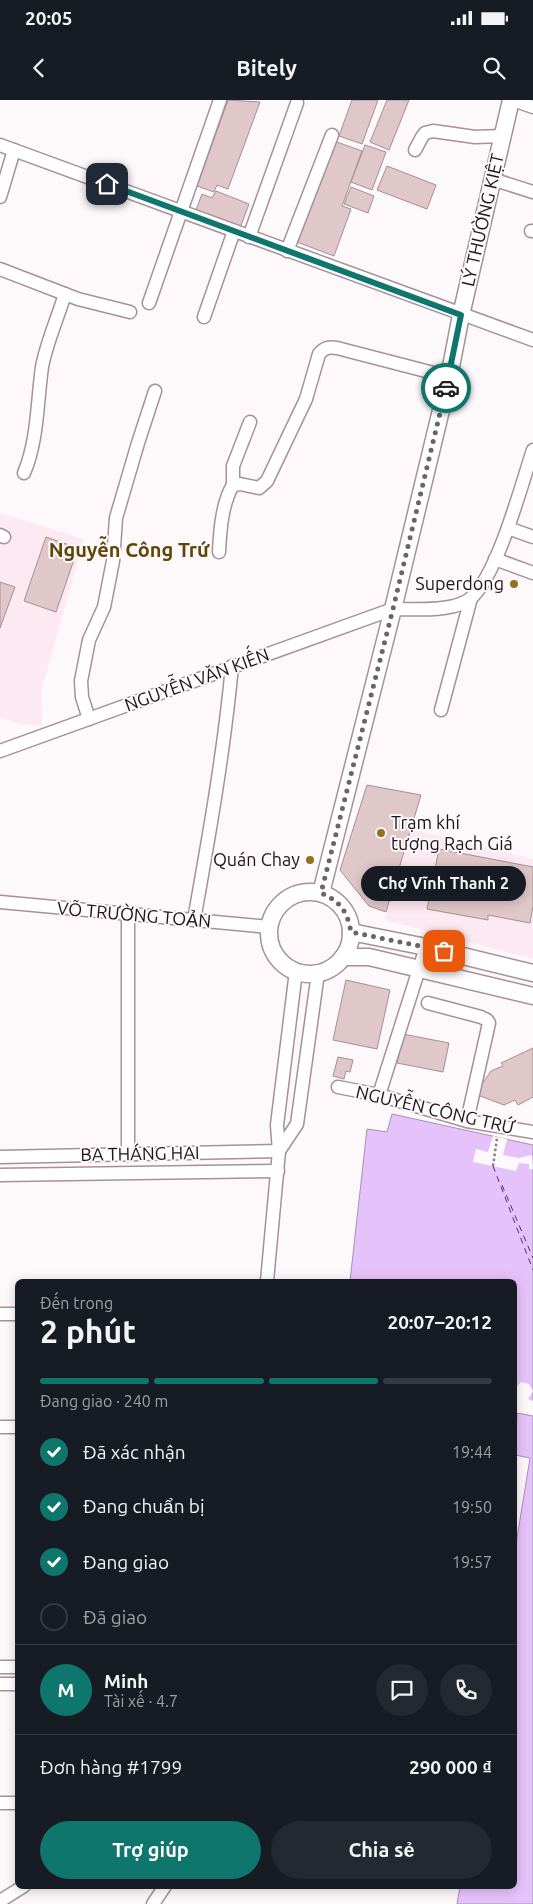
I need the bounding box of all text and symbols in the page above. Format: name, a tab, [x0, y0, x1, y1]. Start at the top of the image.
text: 20:05	[25, 7, 73, 29]
icon: back	[25, 54, 53, 82]
icon: search	[480, 54, 508, 82]
text: Bitely	[236, 55, 297, 80]
street label: LÝ THƯỜNG KIỆT	[456, 151, 507, 288]
pin	[86, 163, 128, 205]
icon: home	[93, 170, 121, 198]
courier	[421, 363, 471, 413]
icon: car	[432, 374, 460, 402]
district label: Nguyễn Công Trứ	[49, 535, 210, 561]
place label: Superdong	[415, 573, 504, 593]
marker: Superdong	[508, 578, 520, 590]
street label: NGUYỄN VĂN KIẾN	[120, 639, 272, 714]
place label: Trạm khí tượng Rạch Giá	[391, 812, 513, 853]
marker: Trạm khí tượng Rạch Giá	[375, 827, 387, 839]
place label: Quán Chay	[213, 849, 300, 870]
marker: Quán Chay	[304, 854, 316, 866]
callout: Chợ Vĩnh Thanh 2	[362, 866, 526, 901]
text: Chợ Vĩnh Thanh 2	[378, 874, 509, 892]
street label: VÕ TRƯỜNG TOẢN	[56, 896, 212, 931]
pin	[423, 930, 465, 972]
icon: bag	[430, 937, 458, 965]
street label: NGUYỄN CÔNG TRỨ	[354, 1076, 518, 1137]
street label: BA THÁNG HAI	[80, 1141, 200, 1164]
text: Đến trong	[40, 1294, 113, 1312]
text: 20:07–20:12	[387, 1311, 492, 1333]
text: 2 phút	[40, 1313, 136, 1349]
text: Đang giao · 240 m	[40, 1392, 168, 1410]
icon: check	[40, 1438, 68, 1466]
text: Đã xác nhận	[83, 1441, 186, 1463]
text: 19:44	[452, 1443, 492, 1461]
icon: check	[40, 1493, 68, 1521]
text: Đang chuẩn bị	[83, 1495, 205, 1517]
text: 19:50	[452, 1498, 492, 1516]
icon: check	[40, 1548, 68, 1576]
text: Đang giao	[83, 1551, 169, 1573]
text: 19:57	[452, 1553, 492, 1571]
text: Đã giao	[83, 1606, 147, 1628]
button: chat	[376, 1664, 428, 1716]
button: phone	[440, 1664, 492, 1716]
text: Minh	[104, 1670, 148, 1692]
text: M	[58, 1679, 74, 1701]
text: Tài xế · 4.7	[104, 1692, 178, 1710]
text: Đơn hàng #1799	[40, 1756, 182, 1778]
text: 290 000 ₫	[409, 1756, 492, 1778]
button: Trợ giúp	[40, 1821, 261, 1879]
button: Chia sẻ	[271, 1821, 492, 1879]

